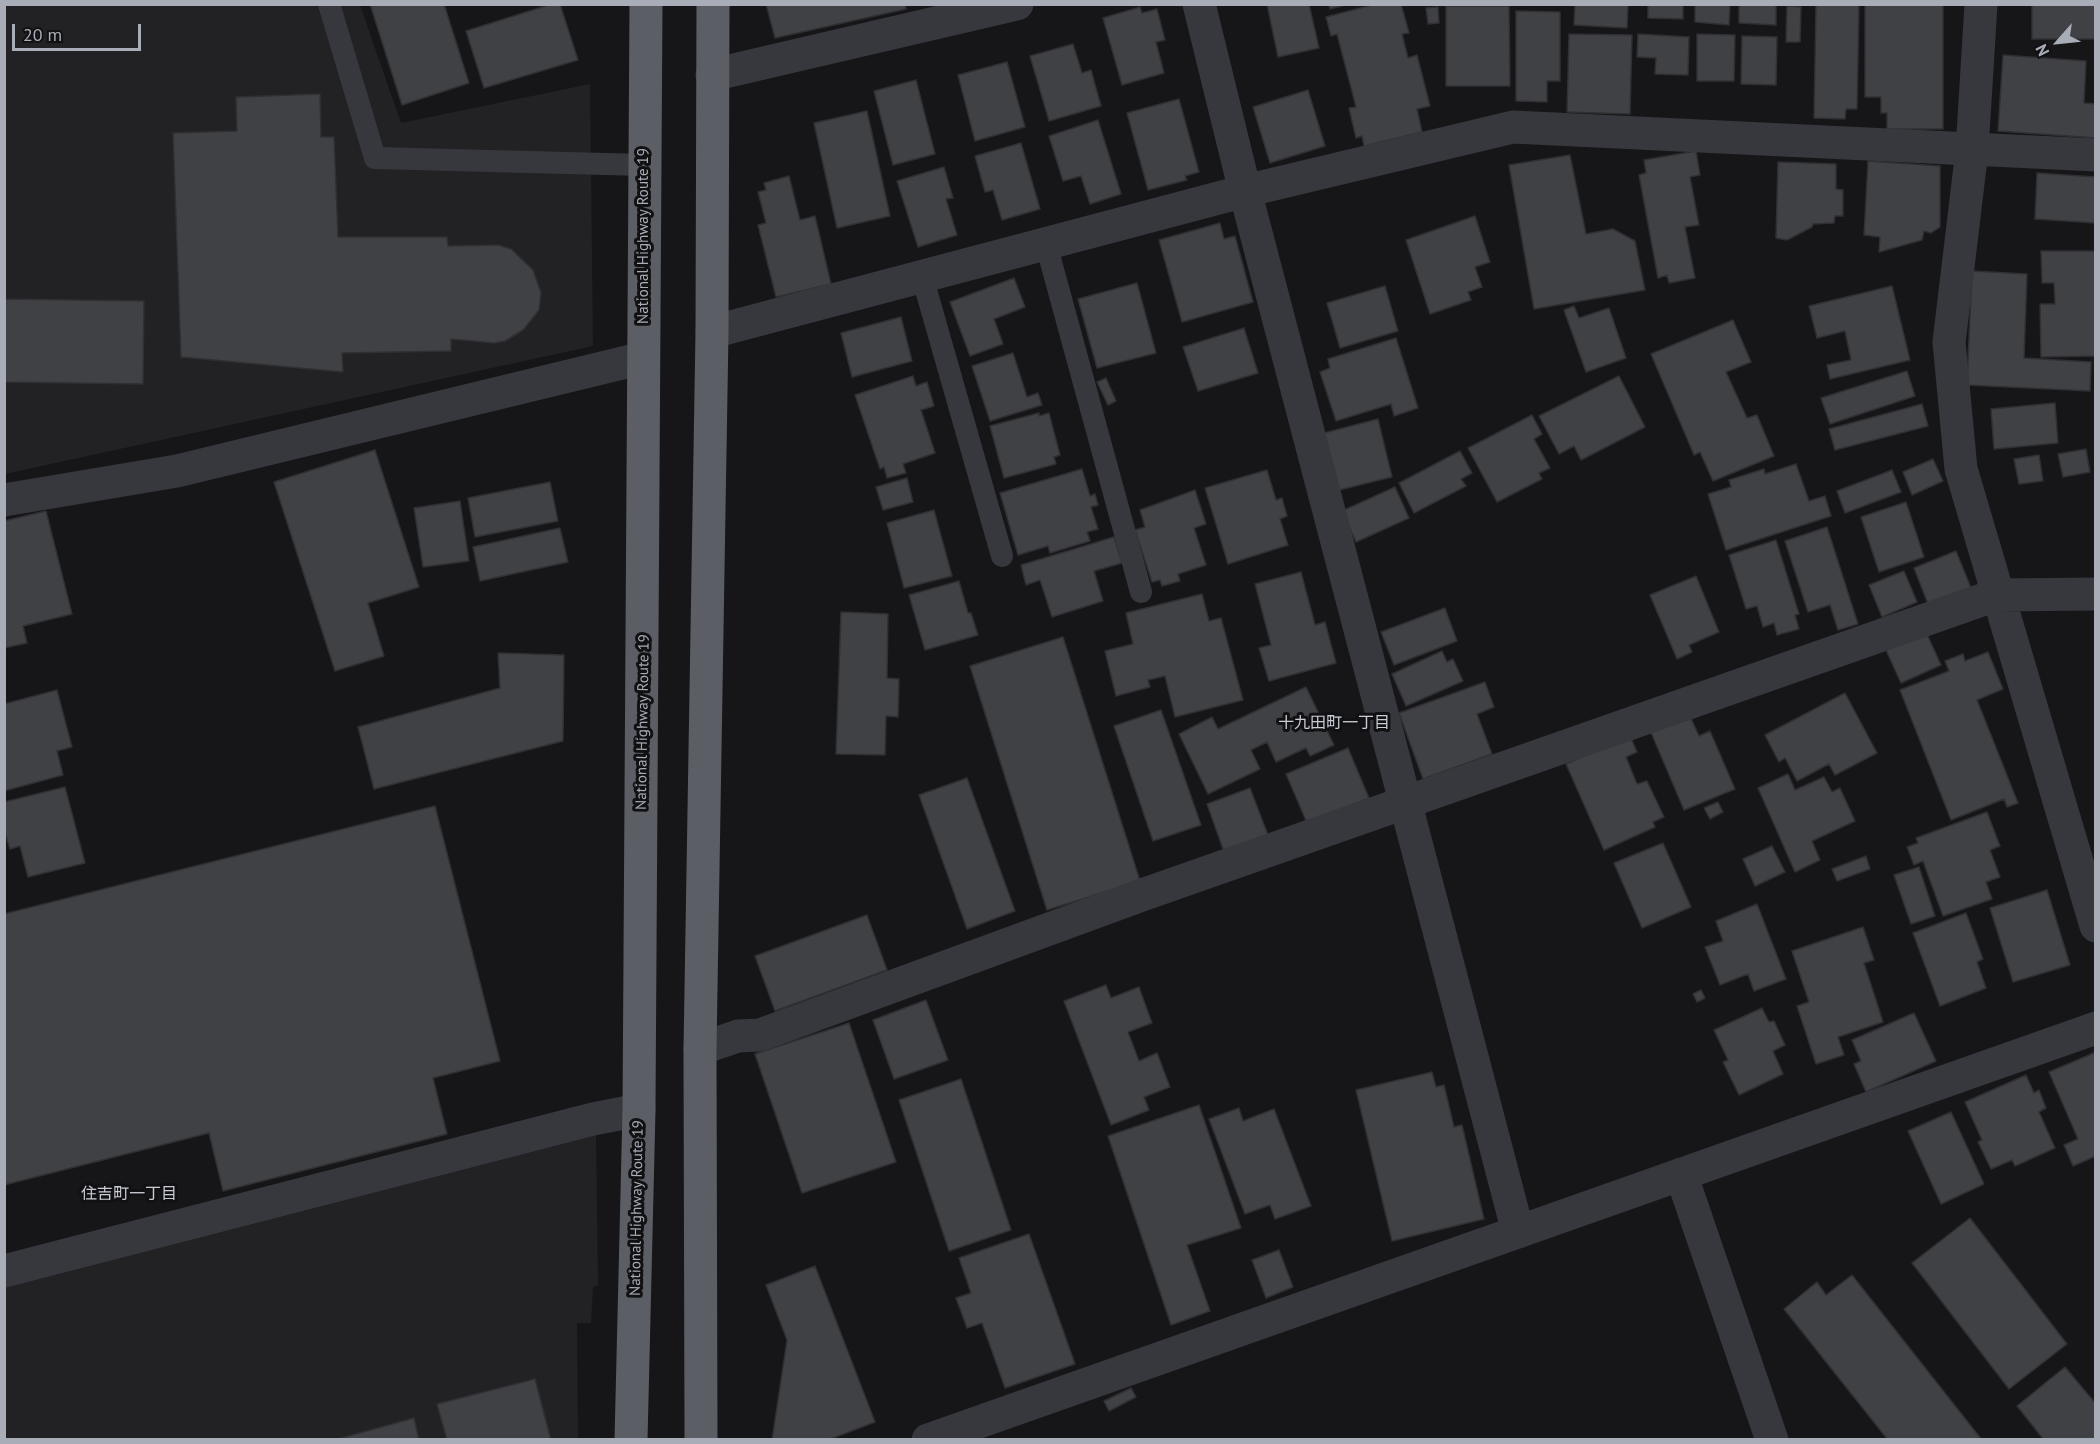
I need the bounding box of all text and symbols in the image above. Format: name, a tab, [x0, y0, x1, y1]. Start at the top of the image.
scale bar	[15, 12, 144, 50]
north arrow	[2028, 12, 2088, 72]
text: 20 m	[23, 23, 62, 46]
text: N	[2031, 41, 2053, 59]
street label: National Highway Route 19	[635, 148, 653, 324]
street label: National Highway Route 19	[632, 634, 654, 810]
district label: 十九田町一丁目	[1278, 713, 1390, 733]
street label: National Highway Route 19	[626, 1120, 648, 1296]
district label: 住吉町一丁目	[81, 1184, 177, 1204]

